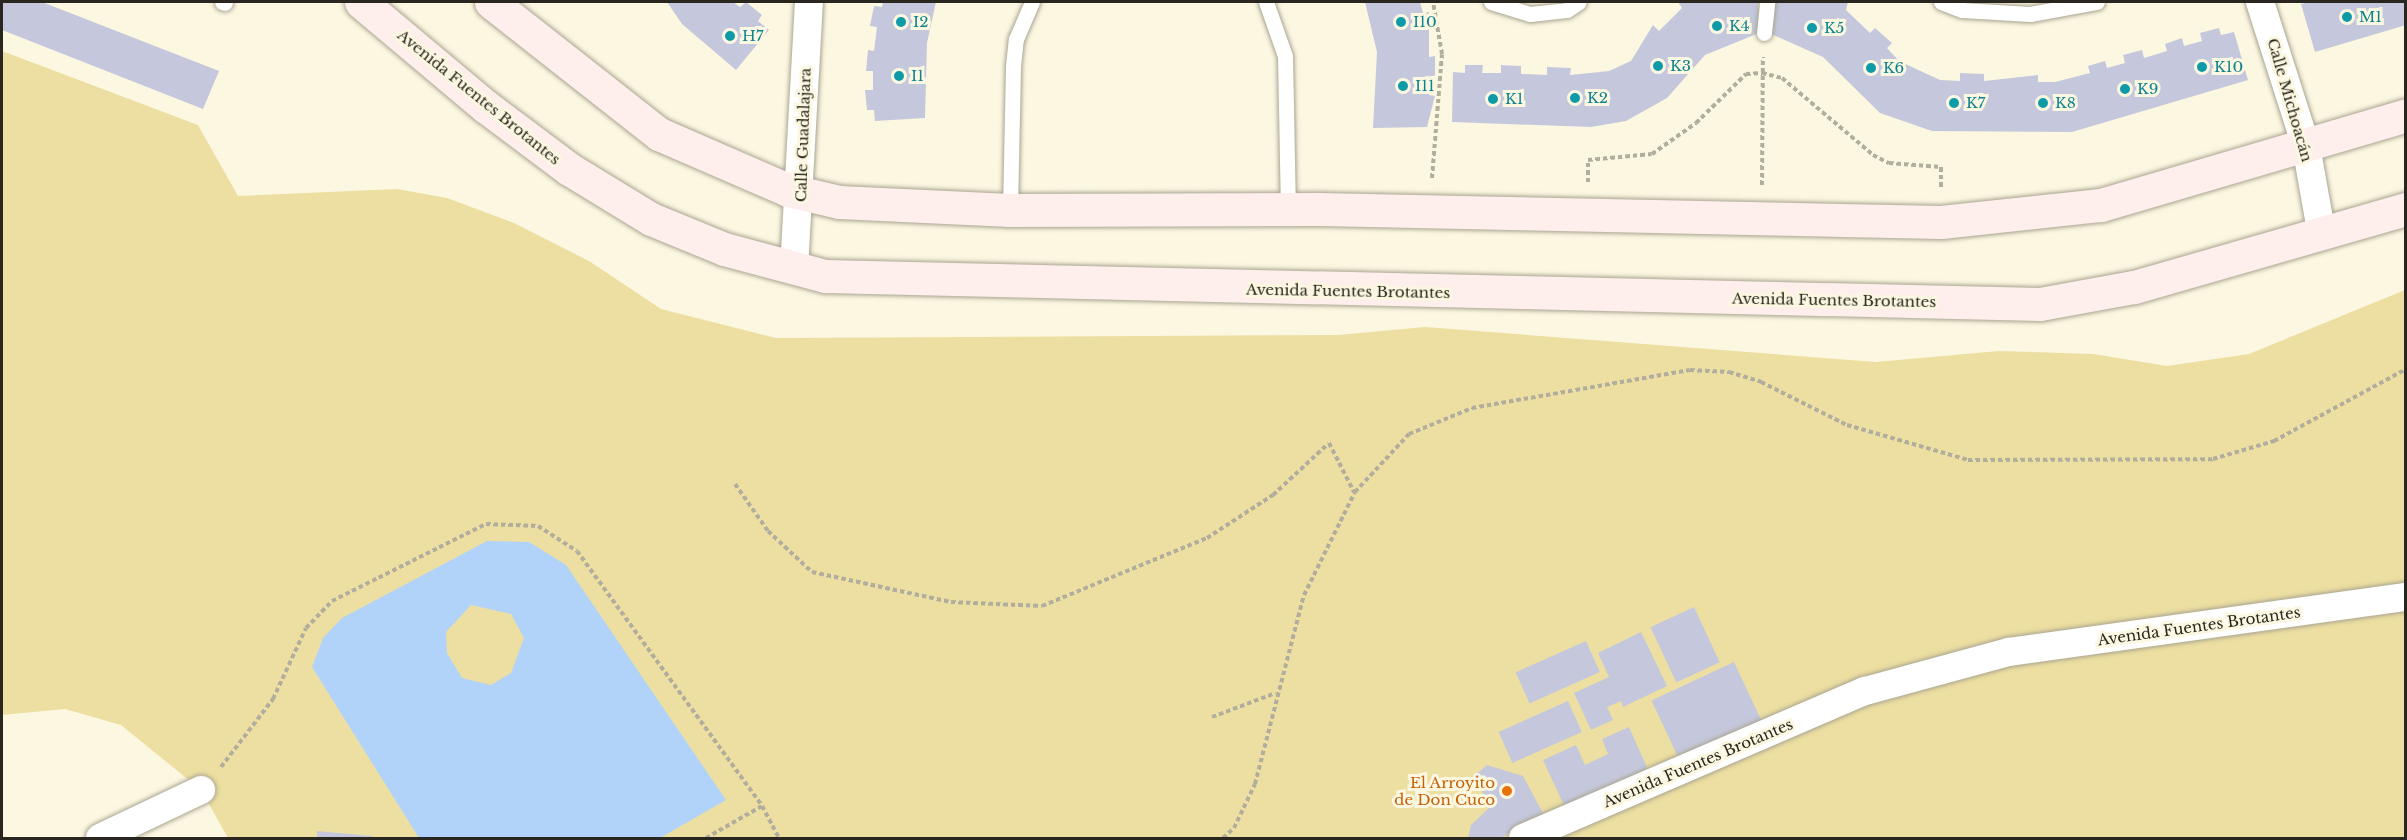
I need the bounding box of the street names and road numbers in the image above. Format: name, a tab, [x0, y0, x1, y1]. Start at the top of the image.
street label: Avenida Fuentes Brotantes	[394, 26, 564, 168]
street label: Calle Michoacán	[2264, 36, 2316, 164]
street label: Calle Guadalajara	[792, 68, 814, 202]
street label: Avenida Fuentes Brotantes	[1246, 280, 1450, 302]
street label: Avenida Fuentes Brotantes	[1732, 289, 1936, 311]
street label: Avenida Fuentes Brotantes	[2097, 603, 2301, 649]
street label: Avenida Fuentes Brotantes	[1600, 715, 1796, 811]

